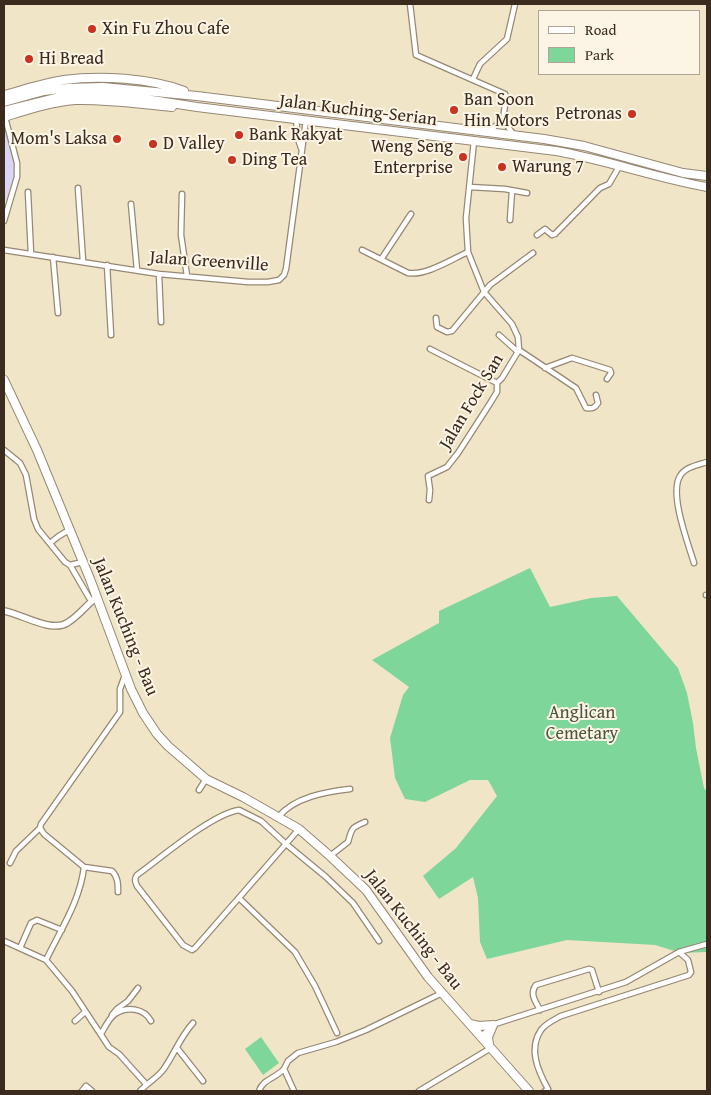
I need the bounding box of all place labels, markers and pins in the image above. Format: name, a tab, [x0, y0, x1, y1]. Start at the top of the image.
place label: Xin Fu Zhou Cafe	[102, 18, 230, 40]
marker: Xin Fu Zhou Cafe	[86, 23, 98, 35]
place label: Hi Bread	[39, 48, 104, 70]
marker: Hi Bread	[23, 53, 35, 65]
place label: Ban Soon Hin Motors	[464, 89, 549, 132]
place label: Petronas	[555, 103, 622, 125]
marker: Ban Soon Hin Motors	[448, 104, 460, 116]
marker: Petronas	[626, 108, 638, 120]
place label: Bank Rakyat	[249, 124, 342, 146]
place label: Mom's Laksa	[11, 128, 107, 150]
marker: Bank Rakyat	[233, 129, 245, 141]
marker: Mom's Laksa	[111, 133, 123, 145]
place label: D Valley	[163, 133, 225, 155]
place label: Weng Seng Enterprise	[371, 136, 453, 178]
marker: D Valley	[147, 138, 159, 150]
place label: Ding Tea	[242, 149, 307, 171]
marker: Weng Seng Enterprise	[457, 151, 469, 163]
marker: Ding Tea	[226, 154, 238, 166]
place label: Warung 7	[512, 156, 584, 178]
marker: Warung 7	[496, 161, 508, 173]

